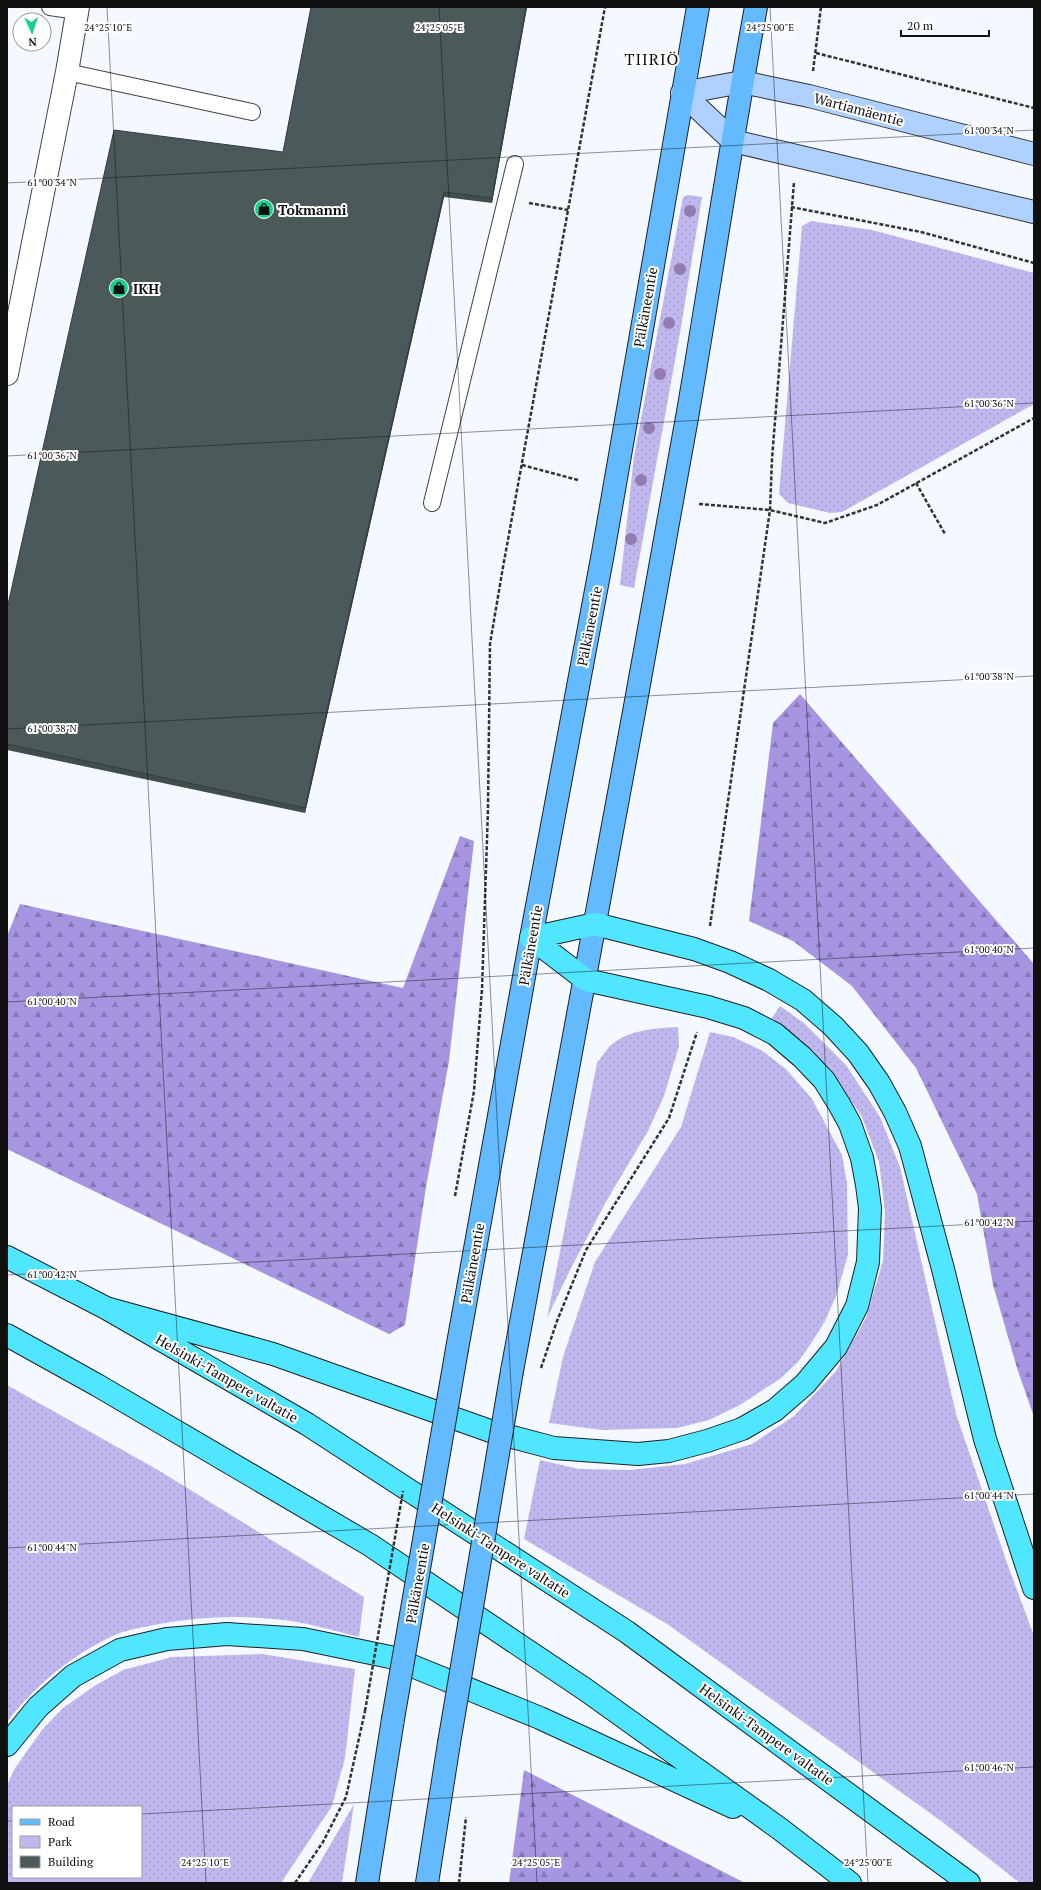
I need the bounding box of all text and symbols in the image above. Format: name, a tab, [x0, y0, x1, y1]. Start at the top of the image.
north arrow	[12, 12, 52, 52]
scale bar	[901, 12, 989, 38]
text: 20 m	[907, 18, 934, 33]
text: 24°25'10"E	[84, 21, 132, 34]
text: 24°25'05"E	[415, 21, 463, 34]
text: 24°25'00"E	[746, 21, 794, 34]
text: N	[27, 35, 37, 49]
district label: TIIRIÖ	[625, 48, 679, 70]
street label: Wartiamäentie	[812, 88, 906, 130]
text: 61°00'34"N	[964, 124, 1014, 137]
text: 61°00'34"N	[27, 176, 77, 189]
shop icon: Tokmanni	[253, 198, 275, 220]
place label: Tokmanni	[278, 200, 347, 219]
street label: Pälkäneentie	[629, 265, 661, 349]
shop icon: IKH	[108, 277, 130, 299]
place label: IKH	[133, 279, 159, 298]
text: 61°00'36"N	[964, 397, 1014, 410]
text: 61°00'36"N	[27, 449, 77, 462]
street label: Pälkäneentie	[572, 584, 606, 668]
text: 61°00'38"N	[964, 670, 1014, 683]
text: 61°00'38"N	[27, 722, 77, 735]
street label: Pälkäneentie	[514, 903, 546, 987]
text: 61°00'40"N	[964, 943, 1014, 956]
text: 61°00'40"N	[27, 995, 77, 1008]
text: 61°00'42"N	[964, 1216, 1014, 1229]
street label: Pälkäneentie	[456, 1221, 488, 1305]
text: 61°00'42"N	[27, 1268, 77, 1281]
street label: Helsinki-Tampere valtatie	[152, 1329, 302, 1427]
text: 61°00'44"N	[964, 1489, 1014, 1502]
street label: Helsinki-Tampere valtatie	[428, 1498, 574, 1602]
text: 61°00'44"N	[27, 1541, 77, 1554]
street label: Pälkäneentie	[401, 1541, 433, 1625]
street label: Helsinki-Tampere valtatie	[696, 1679, 838, 1789]
text: 61°00'46"N	[964, 1761, 1014, 1774]
legend	[12, 1806, 142, 1878]
text: Road	[48, 1814, 75, 1829]
text: Park	[48, 1834, 73, 1849]
text: Building	[48, 1854, 94, 1869]
text: 24°25'10"E	[181, 1856, 229, 1869]
text: 24°25'05"E	[512, 1856, 560, 1869]
text: 24°25'00"E	[844, 1856, 892, 1869]

